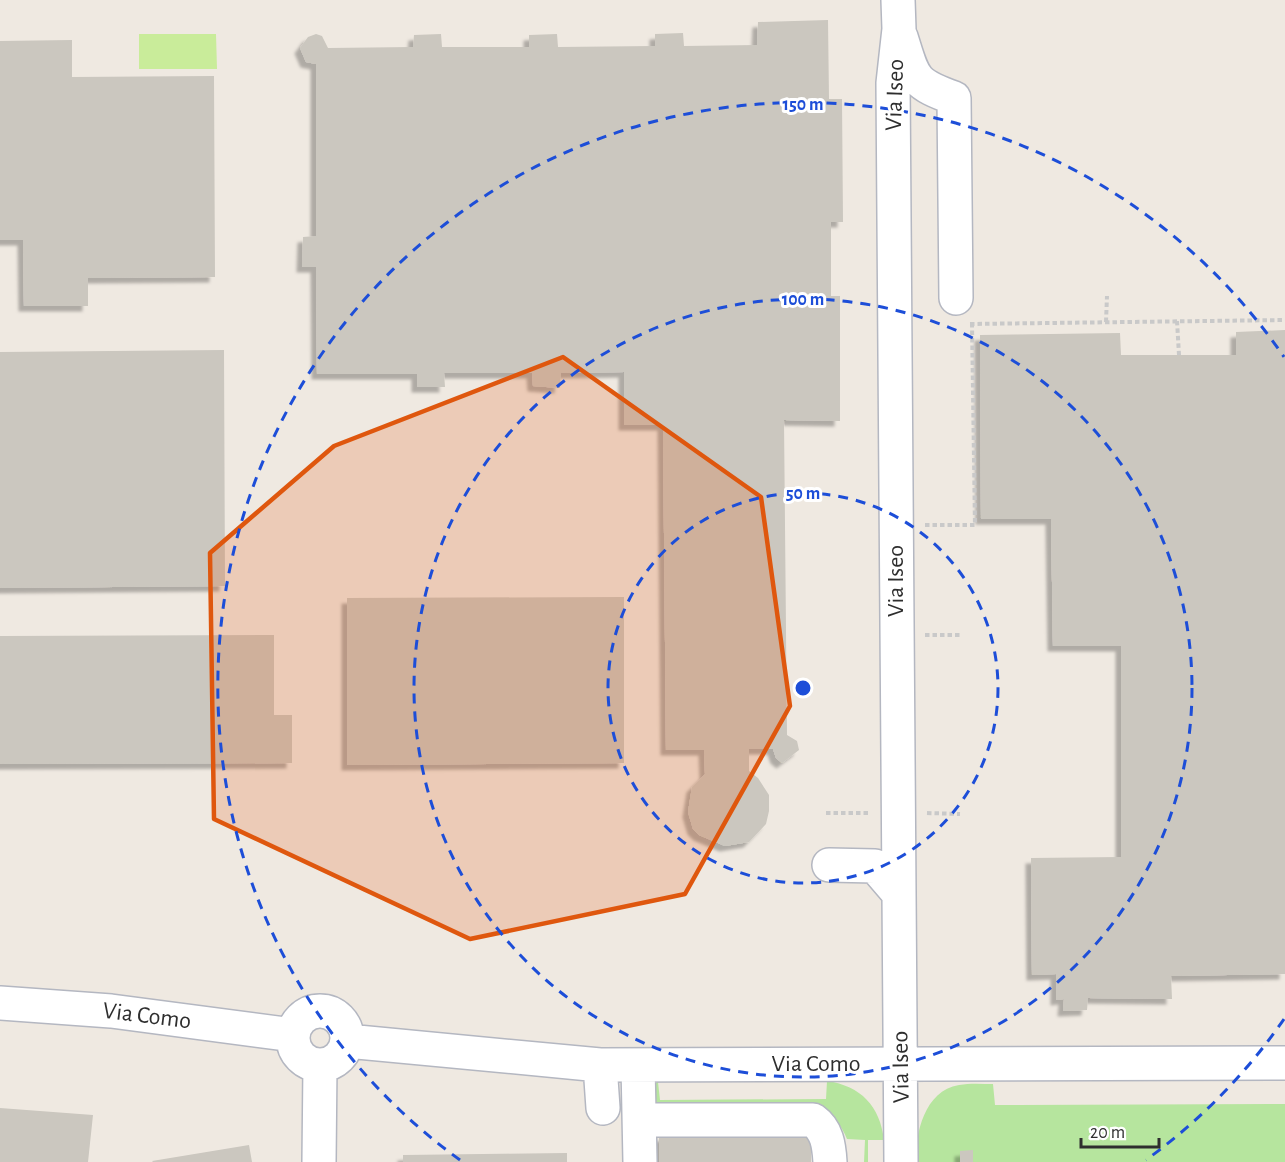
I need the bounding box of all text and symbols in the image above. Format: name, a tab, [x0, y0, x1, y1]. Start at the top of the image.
street label: Via Iseo	[882, 59, 908, 131]
text: 150 m	[783, 96, 823, 114]
text: 100 m	[782, 291, 824, 309]
text: 50 m	[786, 485, 820, 503]
street label: Via Iseo	[884, 545, 908, 617]
centre of rings	[793, 678, 813, 698]
street label: Via Como	[101, 999, 193, 1033]
street label: Via Iseo	[888, 1031, 914, 1103]
street label: Via Como	[772, 1052, 860, 1076]
scale bar	[1081, 1111, 1159, 1149]
text: 20 m	[1090, 1124, 1125, 1142]

